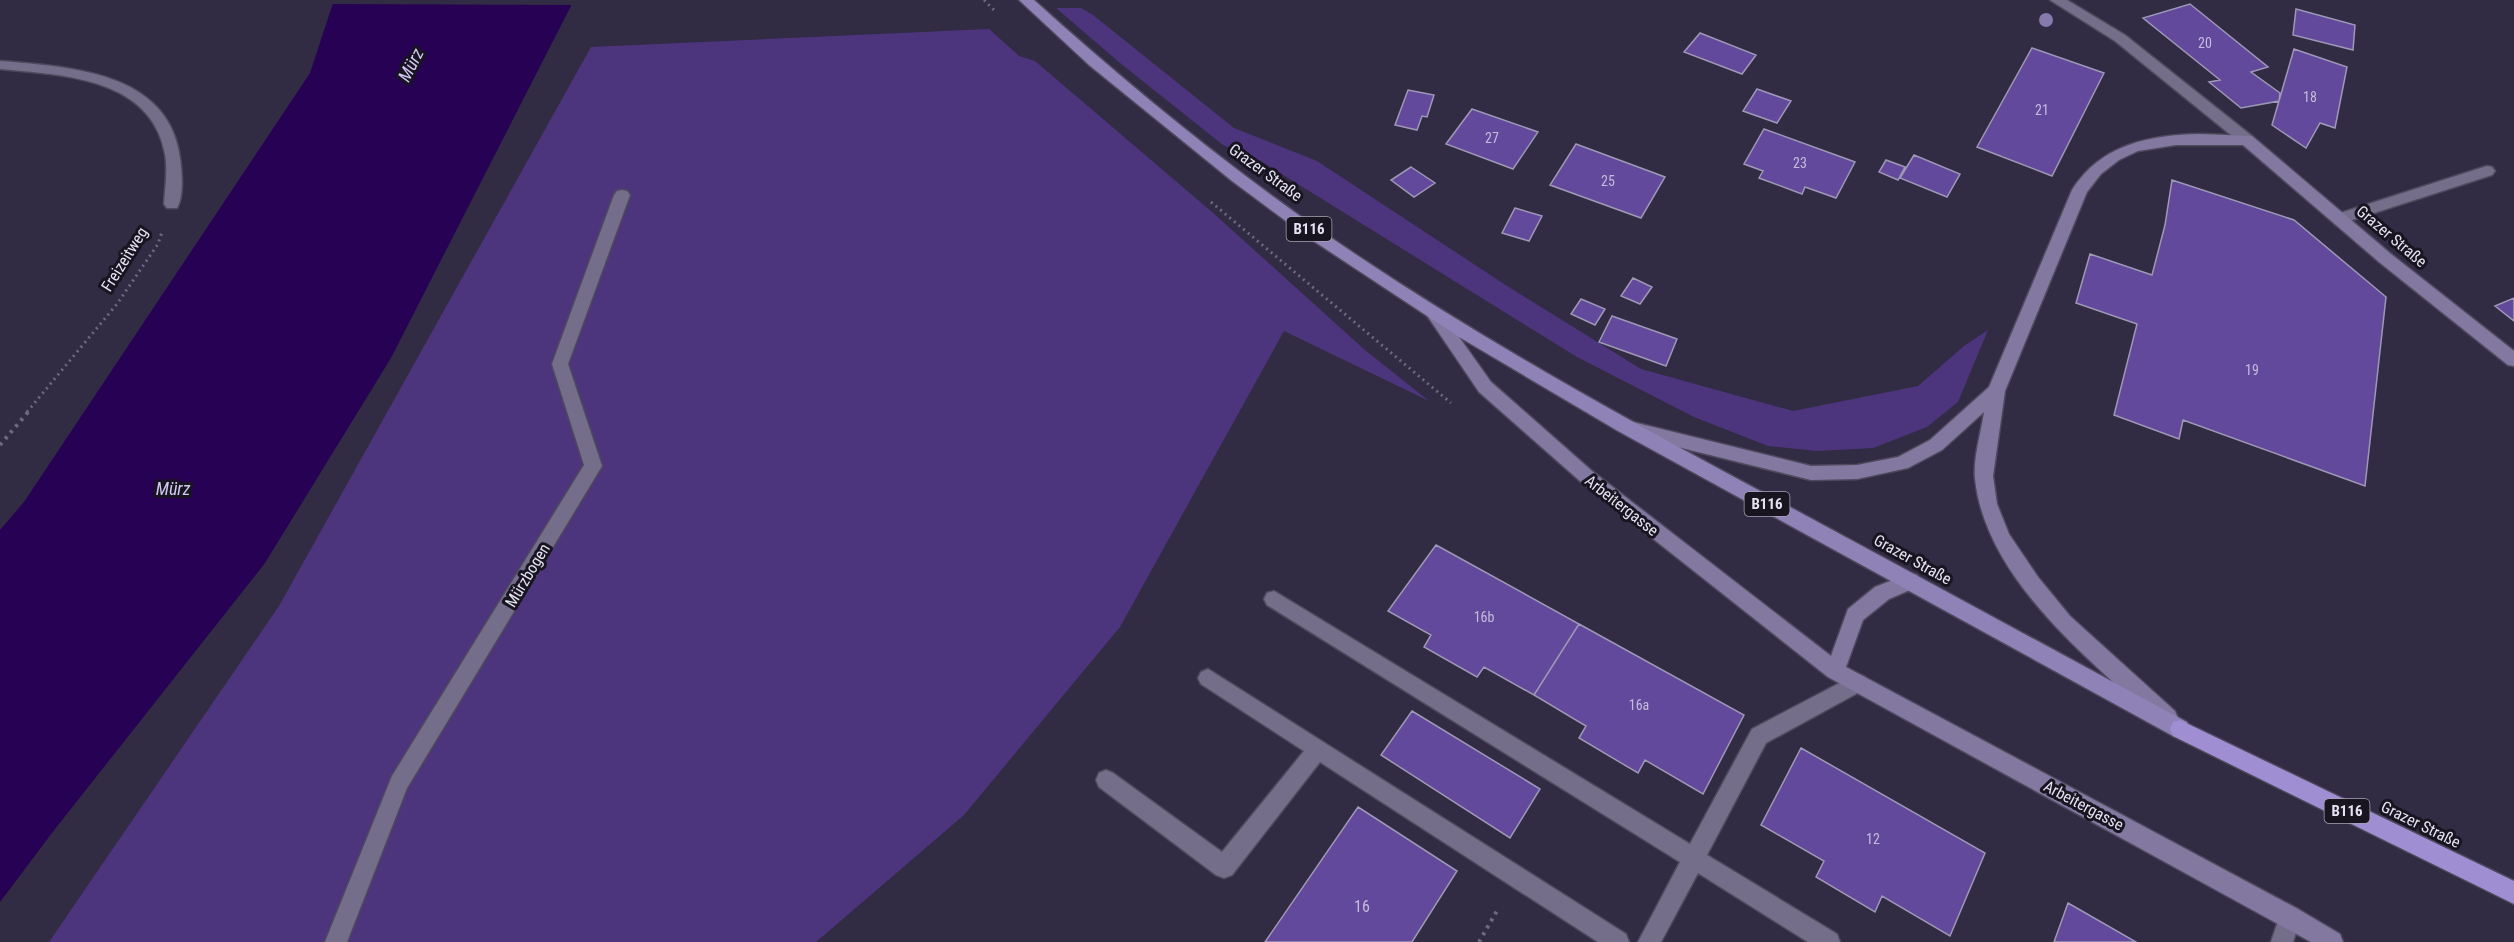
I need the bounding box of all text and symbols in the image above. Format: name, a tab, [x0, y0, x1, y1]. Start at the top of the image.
house number: 20	[2198, 35, 2212, 51]
water label: Mürz	[393, 44, 428, 85]
house number: 18	[2303, 89, 2317, 105]
house number: 21	[2035, 102, 2049, 118]
house number: 27	[1485, 130, 1499, 146]
street label: Grazer Straße	[1225, 140, 1306, 205]
house number: 23	[1793, 155, 1807, 171]
house number: 25	[1601, 173, 1615, 189]
street label: Grazer Straße	[2353, 202, 2431, 271]
road number: B116	[1286, 217, 1332, 241]
street label: Freizeitweg	[97, 224, 152, 295]
house number: 19	[2245, 362, 2259, 378]
street label: Arbeitergasse	[1581, 471, 1662, 540]
water label: Mürz	[156, 478, 191, 499]
road number: B116	[1744, 492, 1790, 516]
street label: Grazer Straße	[1871, 530, 1955, 589]
street label: Mürzbogen	[501, 540, 554, 610]
house number: 16b	[1474, 609, 1494, 625]
house number: 16a	[1629, 697, 1649, 713]
street label: Arbeitergasse	[2041, 776, 2127, 834]
street label: Grazer Straße	[2378, 797, 2463, 852]
road number: B116	[2324, 799, 2370, 823]
house number: 12	[1866, 831, 1880, 847]
house number: 16	[1354, 897, 1370, 916]

